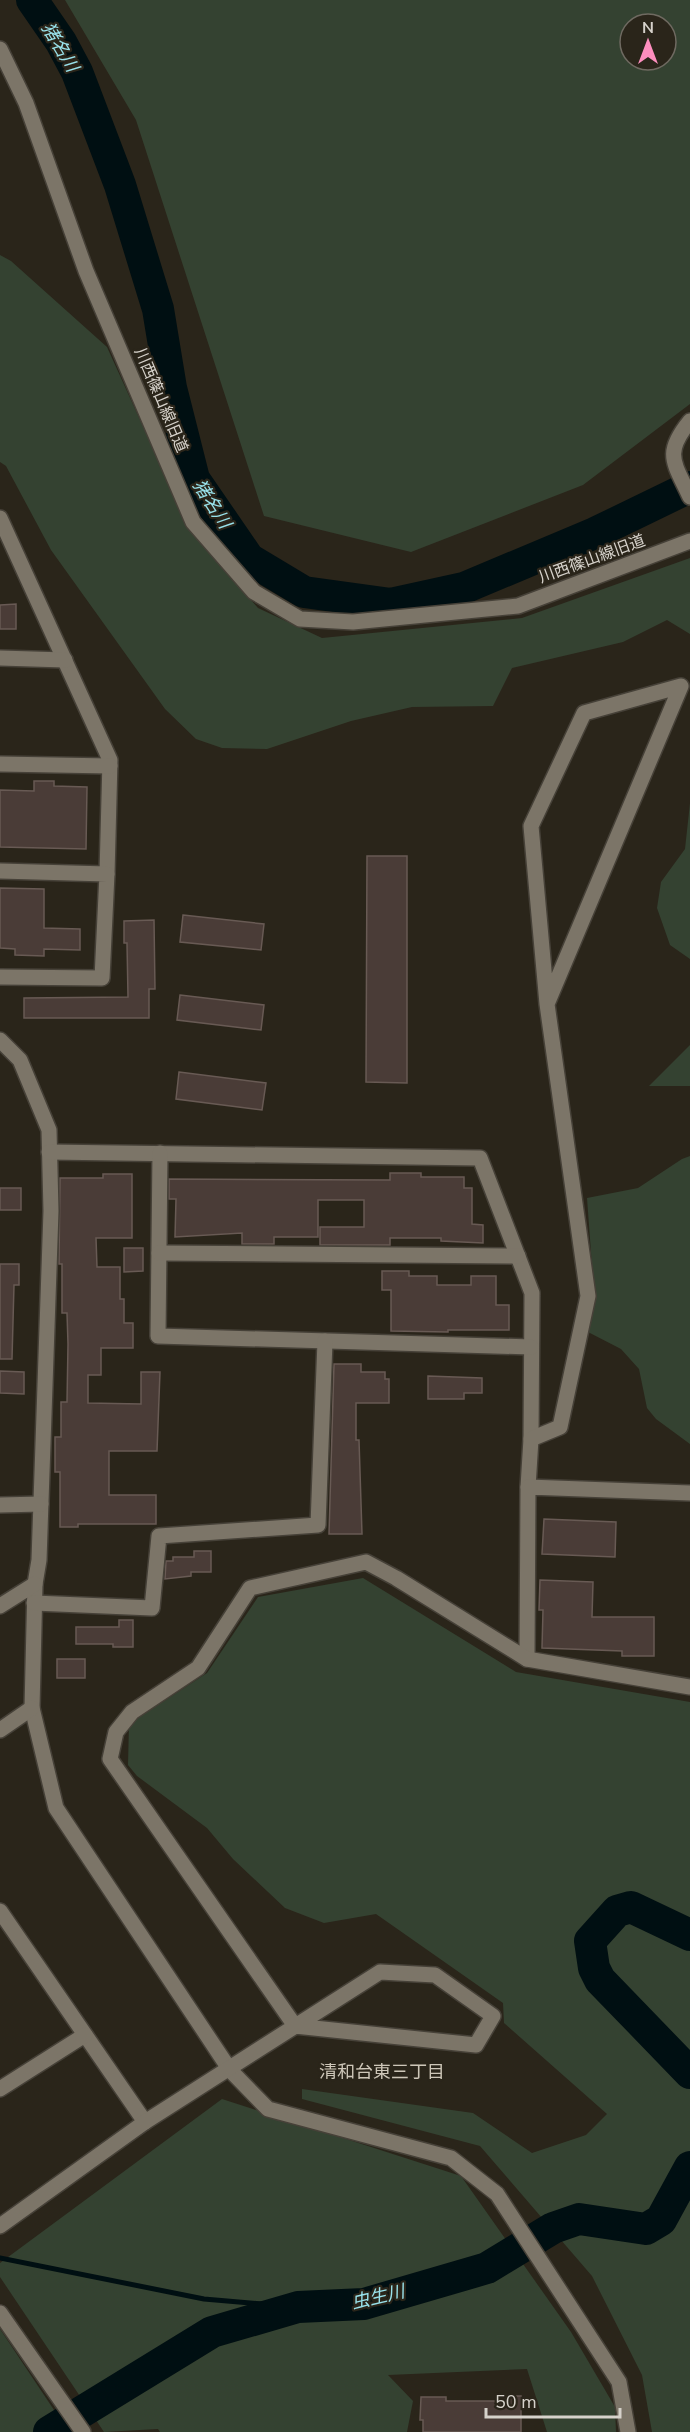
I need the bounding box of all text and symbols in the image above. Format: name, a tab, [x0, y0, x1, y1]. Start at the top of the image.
north arrow	[618, 12, 678, 72]
text: N	[642, 17, 654, 39]
water label: 猪名川	[36, 18, 85, 78]
street label: 川西篠山線旧道	[129, 344, 193, 456]
water label: 猪名川	[187, 475, 238, 535]
street label: 川西篠山線旧道	[536, 530, 648, 588]
district label: 清和台東三丁目	[319, 2060, 445, 2084]
water label: 虫生川	[349, 2279, 409, 2315]
scale bar	[486, 2381, 620, 2419]
text: 50 m	[495, 2390, 537, 2414]

